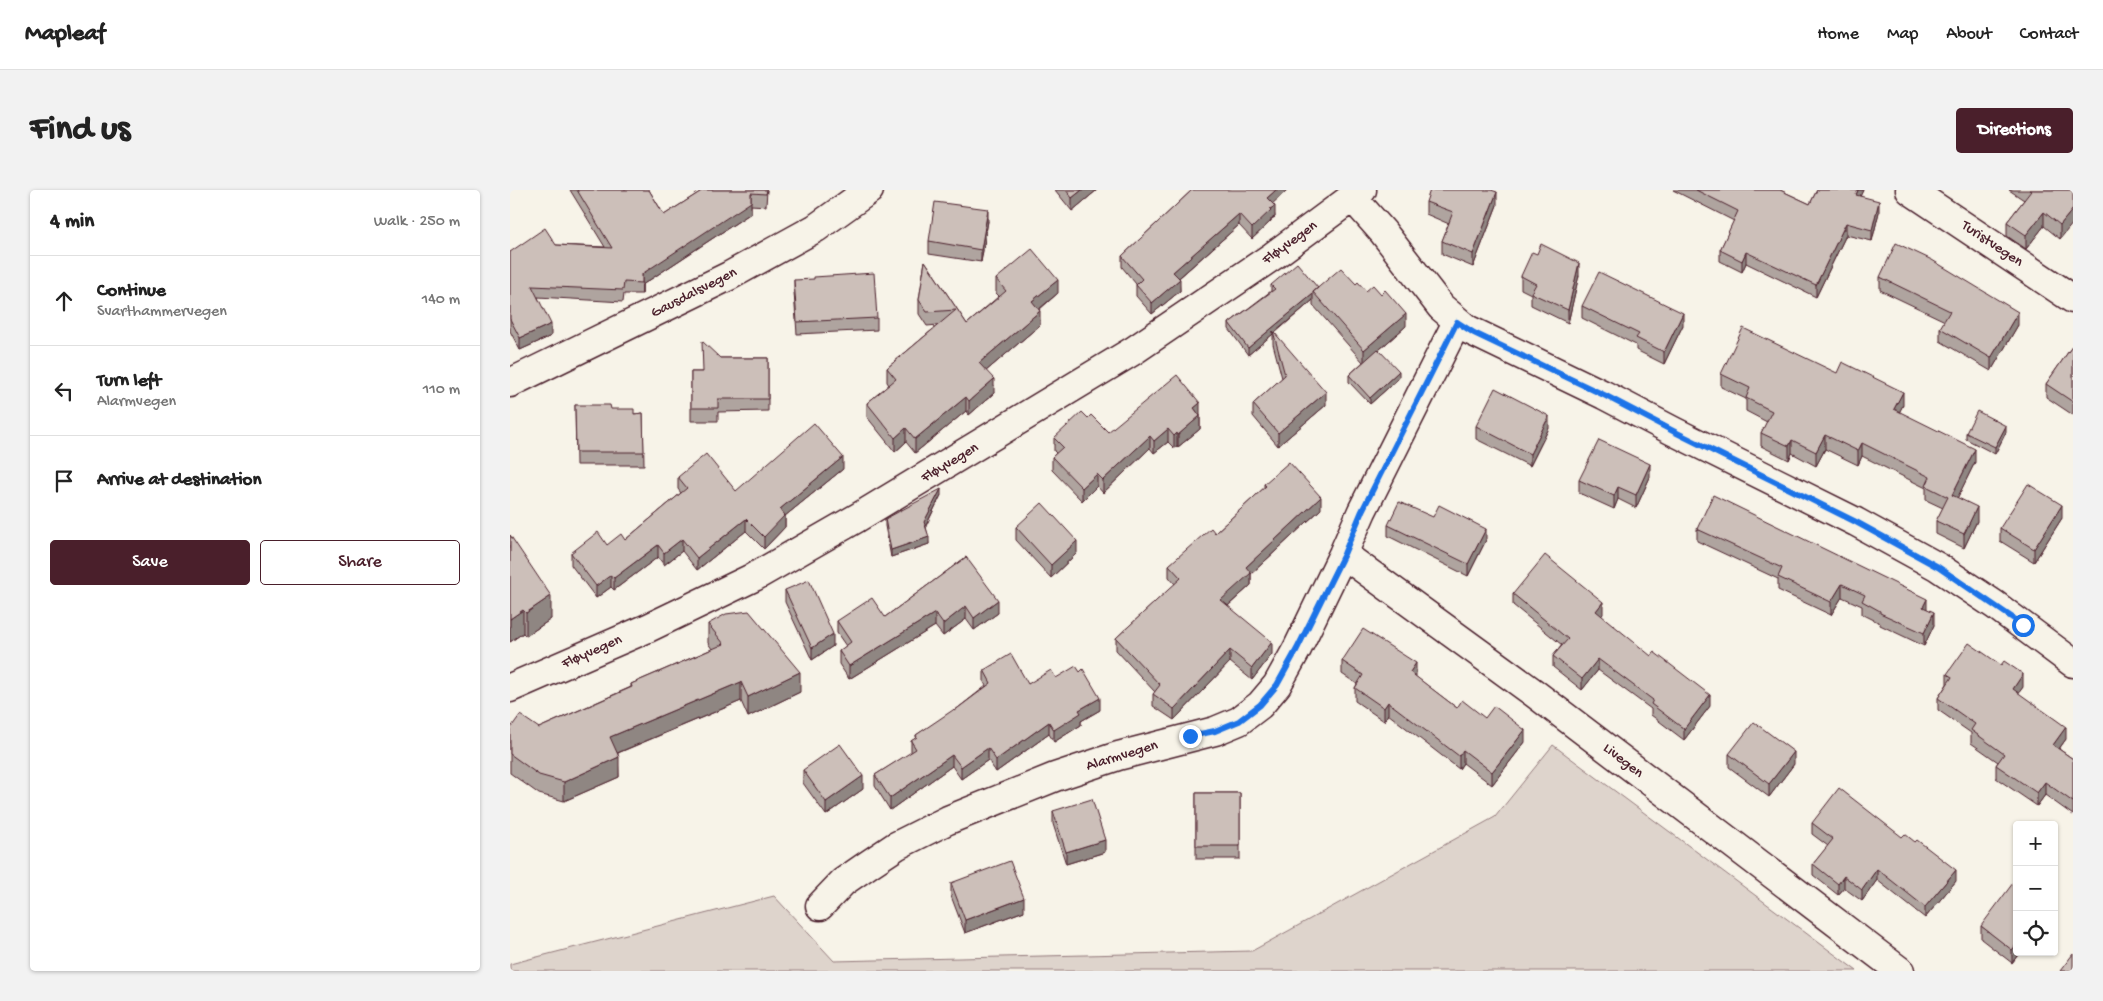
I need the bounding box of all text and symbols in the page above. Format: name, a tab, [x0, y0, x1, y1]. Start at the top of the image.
text: Mapleaf	[25, 20, 105, 49]
text: Home	[1817, 24, 1859, 45]
text: Map	[1887, 24, 1918, 45]
text: About	[1946, 24, 1992, 45]
text: Contact	[2020, 24, 2078, 45]
button: Directions	[1956, 108, 2073, 153]
text: Find us	[30, 110, 130, 151]
text: 4 min	[50, 210, 94, 235]
text: Walk · 250 m	[374, 213, 460, 232]
street label: Turistvegen	[1957, 216, 2026, 271]
street label: Fløyvegen	[1258, 217, 1321, 270]
street label: Gausdalsvegen	[648, 264, 740, 322]
text: Continue	[97, 280, 166, 303]
icon: ahead	[50, 287, 78, 315]
text: 140 m	[422, 291, 460, 310]
text: Svarthammervegen	[97, 303, 227, 322]
text: Turn left	[97, 370, 161, 393]
icon: left	[50, 377, 78, 405]
text: 110 m	[423, 381, 460, 400]
text: Alarmvegen	[97, 393, 176, 412]
street label: Fløyvegen	[917, 439, 982, 488]
icon: arrive	[50, 467, 78, 495]
text: Arrive at destination	[97, 469, 261, 492]
button: Save	[50, 540, 250, 585]
button: Share	[260, 540, 460, 585]
route start	[2012, 614, 2035, 637]
street label: Fløyvegen	[558, 631, 625, 674]
route end	[1179, 725, 1202, 748]
street label: Alarmvegen	[1084, 737, 1160, 775]
street label: Livegen	[1599, 740, 1647, 782]
map controls	[2013, 821, 2058, 956]
button: +	[2013, 821, 2058, 866]
button: −	[2013, 866, 2058, 911]
button: locate	[2013, 911, 2058, 956]

